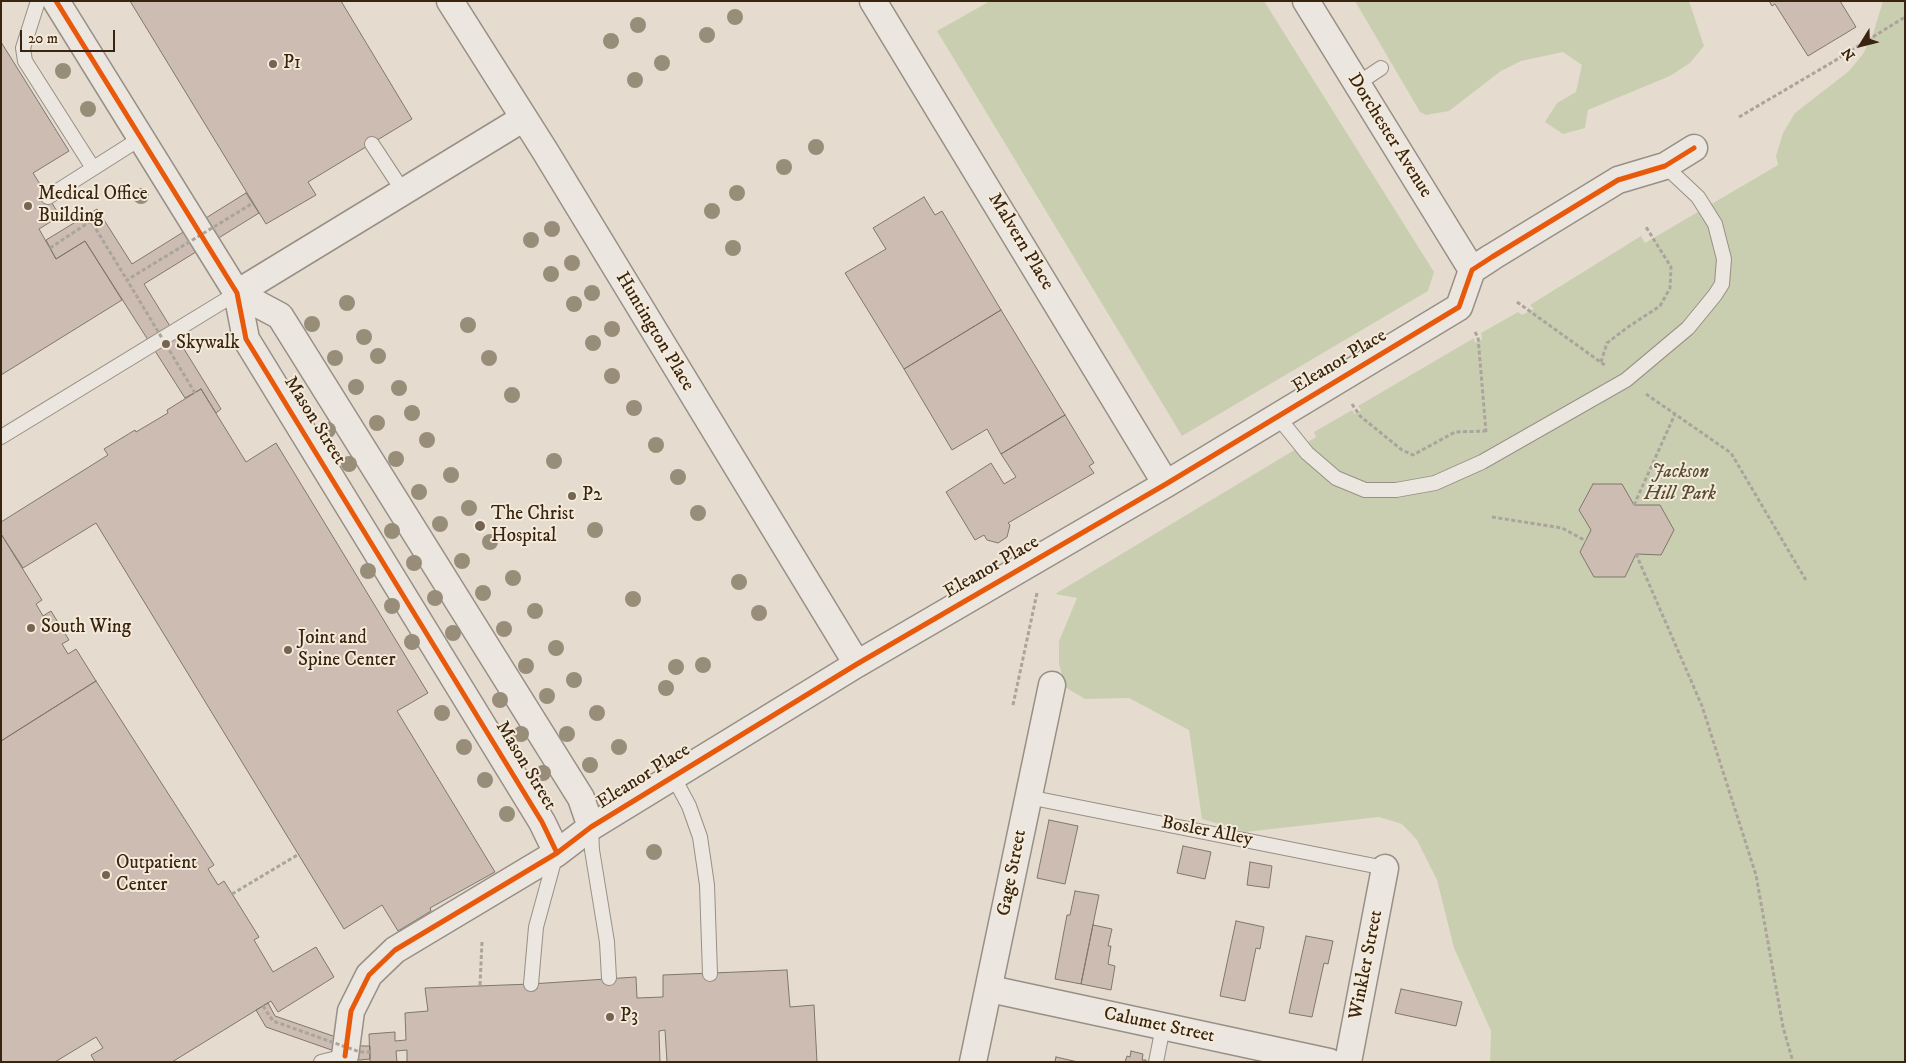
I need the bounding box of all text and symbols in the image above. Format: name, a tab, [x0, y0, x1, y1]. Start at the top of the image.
scale bar	[22, 20, 118, 52]
north arrow	[1836, 20, 1886, 70]
text: 20 m	[28, 29, 58, 48]
text: N	[1838, 44, 1860, 64]
place label: P1	[283, 53, 301, 75]
marker: P1	[267, 58, 279, 70]
street label: Dorchester Avenue	[1342, 70, 1436, 202]
place label: Medical Office Building	[38, 184, 148, 228]
street label: Malvern Place	[982, 189, 1058, 295]
marker: Medical Office Building	[22, 200, 34, 212]
street label: Huntington Place	[609, 268, 699, 396]
street label: Eleanor Place	[1289, 325, 1391, 399]
place label: Skywalk	[176, 333, 240, 355]
marker: Skywalk	[160, 338, 172, 350]
street label: Mason Street	[278, 373, 350, 469]
park label: Jackson Hill Park	[1644, 462, 1716, 506]
place label: P2	[582, 485, 602, 507]
marker: P2	[566, 490, 578, 502]
place label: The Christ Hospital	[491, 504, 574, 548]
marker: The Christ Hospital	[473, 519, 487, 533]
street label: Eleanor Place	[940, 532, 1044, 604]
place label: South Wing	[41, 617, 131, 639]
marker: South Wing	[25, 622, 37, 634]
place label: Joint and Spine Center	[298, 628, 396, 672]
marker: Joint and Spine Center	[282, 644, 294, 656]
street label: Mason Street	[489, 717, 561, 815]
street label: Eleanor Place	[593, 739, 695, 815]
street label: Bosler Alley	[1159, 812, 1255, 852]
street label: Gage Street	[993, 828, 1033, 918]
place label: Outpatient Center	[116, 853, 197, 897]
marker: Outpatient Center	[100, 869, 112, 881]
street label: Winkler Street	[1345, 908, 1389, 1022]
street label: Calumet Street	[1102, 1003, 1216, 1049]
place label: P3	[620, 1006, 638, 1028]
marker: P3	[604, 1011, 616, 1023]

